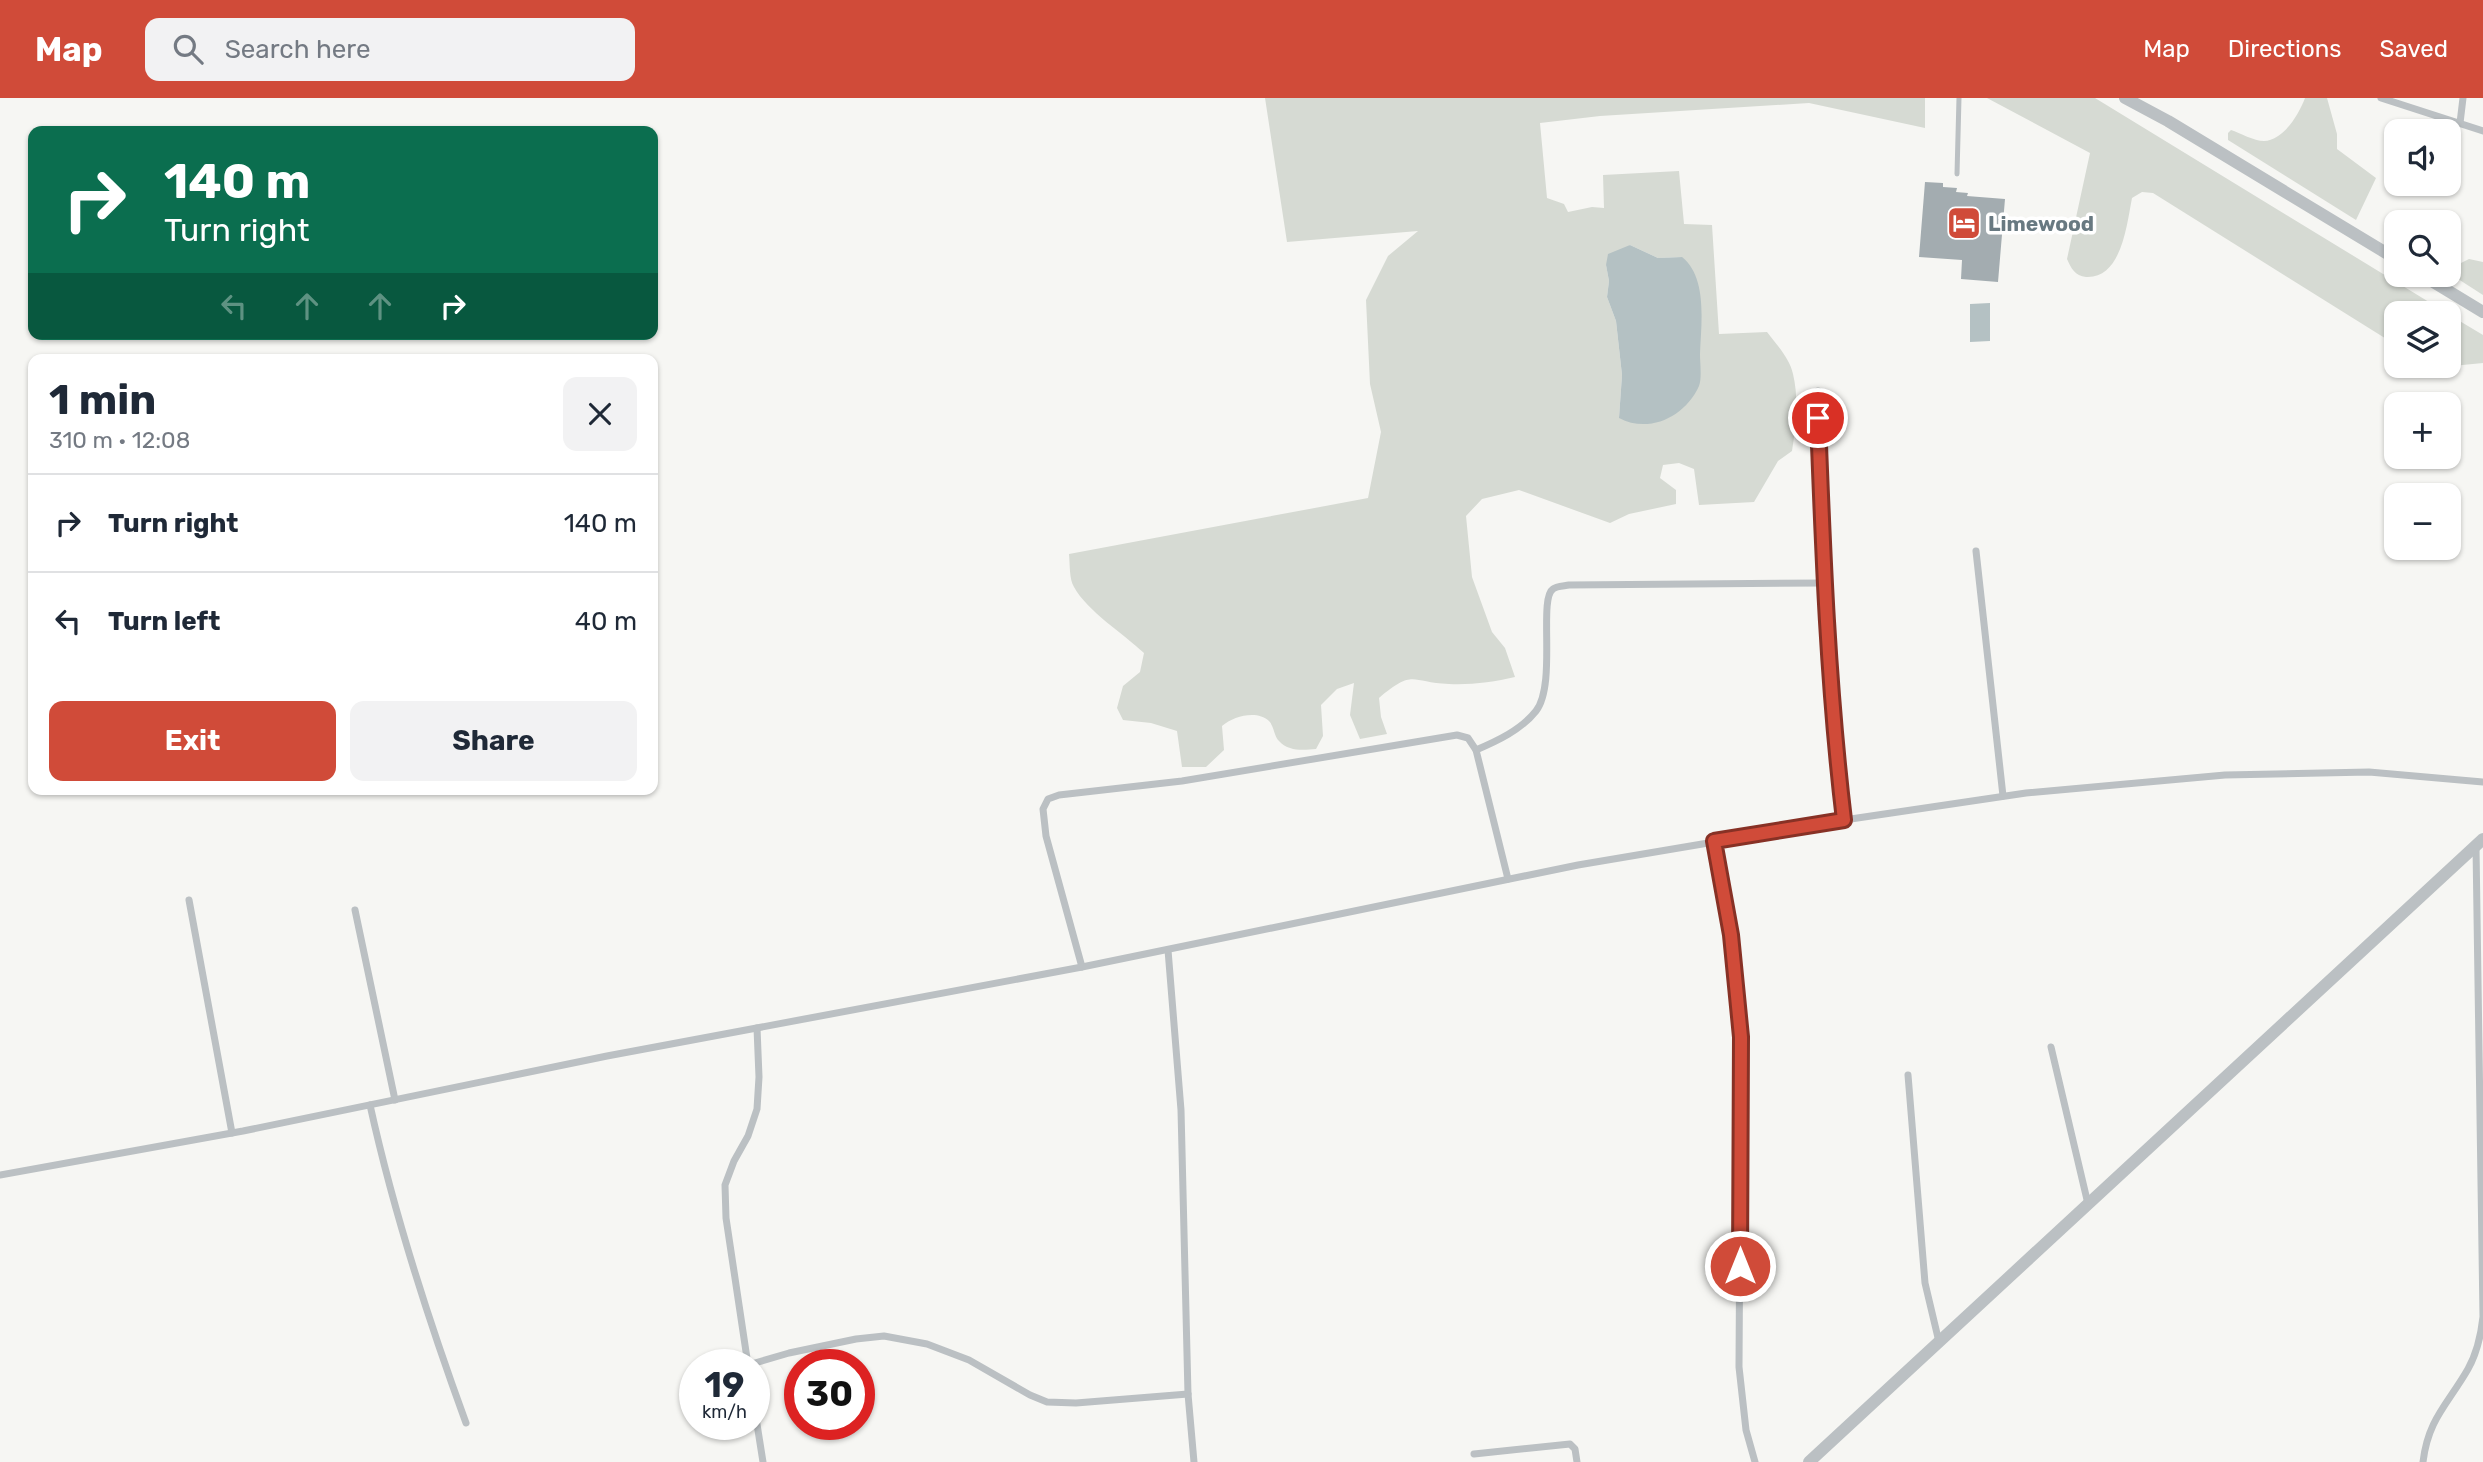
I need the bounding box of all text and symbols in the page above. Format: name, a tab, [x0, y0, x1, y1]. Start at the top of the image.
search box	[145, 18, 635, 81]
text: Map	[35, 30, 103, 69]
icon: search	[169, 30, 207, 68]
text: Search here	[225, 34, 370, 65]
text: Map	[2143, 35, 2190, 63]
text: Directions	[2228, 35, 2341, 63]
text: Saved	[2379, 35, 2448, 63]
map controls	[2384, 119, 2461, 560]
button: sound	[2384, 119, 2461, 196]
text: 140 m	[164, 152, 310, 210]
icon: right	[49, 154, 140, 245]
hotel icon: Limewood	[1945, 204, 1983, 242]
button: search	[2384, 210, 2461, 287]
text: Turn right	[164, 211, 309, 249]
place label: Limewood	[1988, 211, 2094, 236]
icon: left	[215, 287, 253, 325]
icon: ahead	[288, 287, 326, 325]
icon: ahead	[361, 287, 399, 325]
icon: right	[434, 287, 472, 325]
button: layers	[2384, 301, 2461, 378]
text: 1 min	[49, 375, 156, 425]
button: close	[563, 377, 637, 451]
pin	[1788, 388, 1848, 448]
button: +	[2384, 392, 2461, 469]
icon: arrive	[1799, 399, 1837, 437]
text: 310 m · 12:08	[49, 426, 190, 454]
button: −	[2384, 483, 2461, 560]
icon: right	[49, 504, 87, 542]
text: Turn right	[108, 508, 238, 539]
text: 140 m	[564, 508, 637, 539]
icon: left	[49, 602, 87, 640]
text: Turn left	[108, 606, 220, 637]
text: 40 m	[575, 606, 637, 637]
button: Exit	[49, 701, 336, 781]
button: Share	[350, 701, 637, 781]
position arrow	[1703, 1229, 1777, 1303]
speed limit sign: 30	[784, 1349, 875, 1440]
text: 19	[705, 1364, 744, 1406]
text: km/h	[702, 1401, 747, 1423]

